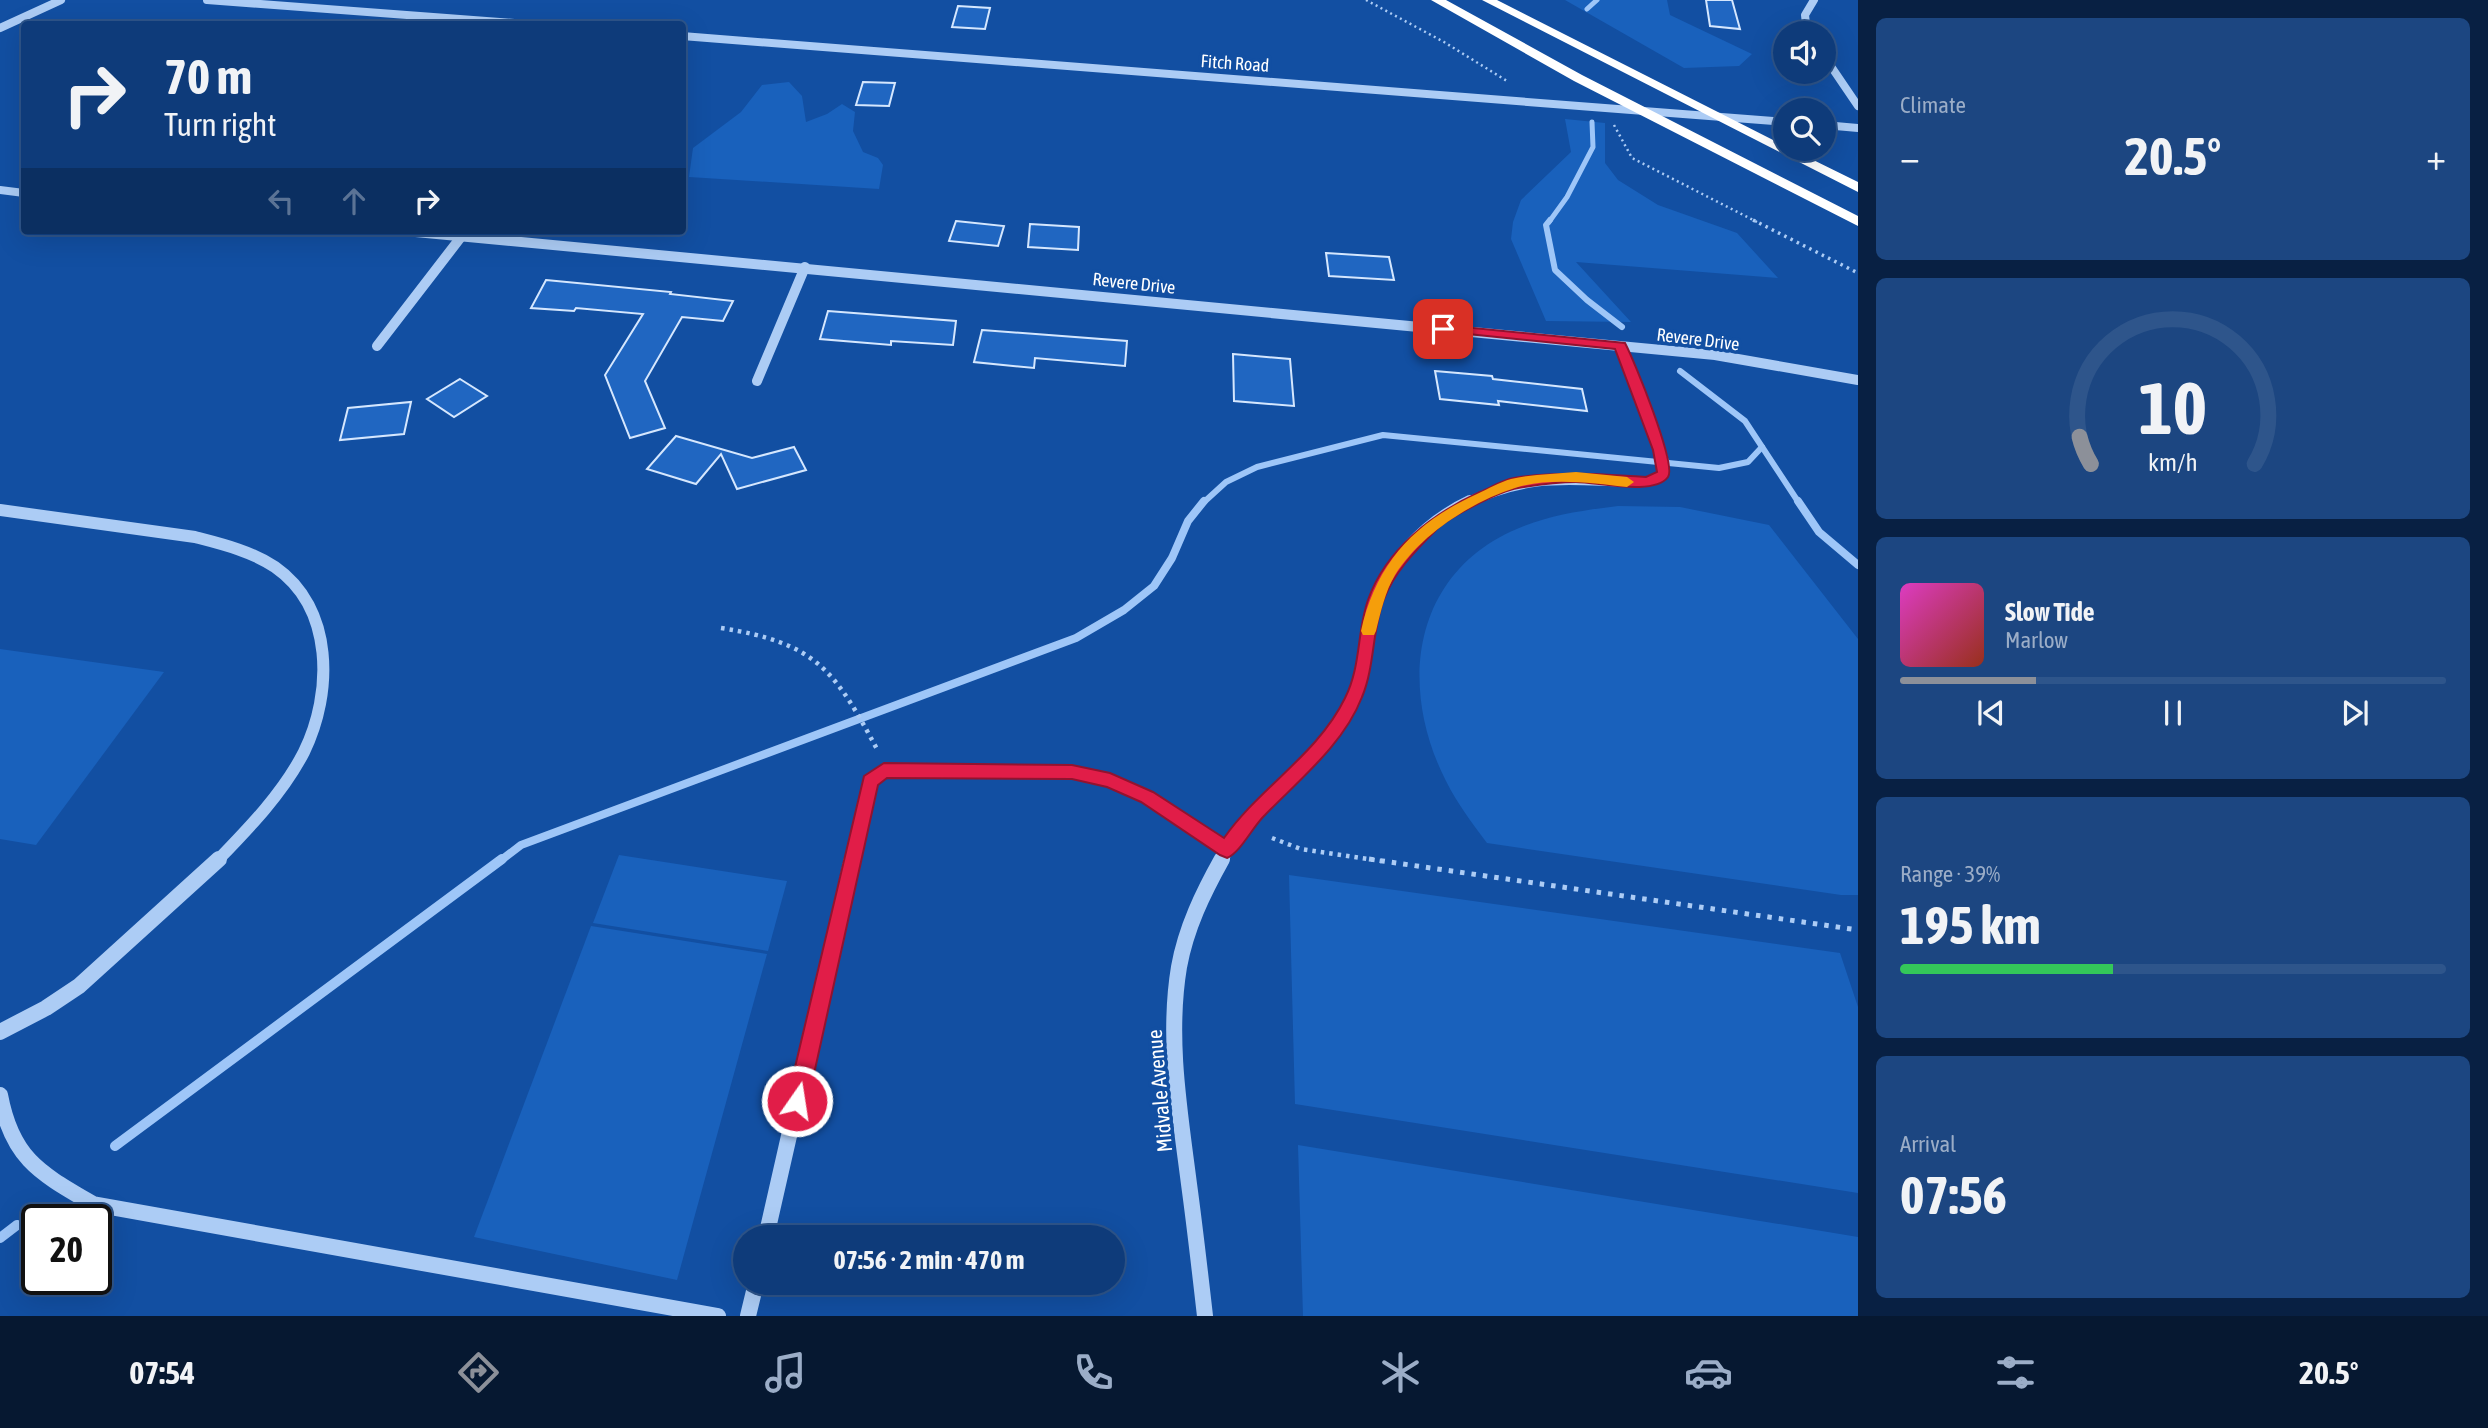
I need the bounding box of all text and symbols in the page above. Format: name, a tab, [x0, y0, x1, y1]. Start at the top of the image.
map controls	[1773, 21, 1836, 161]
button: sound	[1773, 21, 1836, 84]
text: 70 m	[164, 48, 252, 104]
icon: right	[49, 49, 140, 140]
street label: Fitch Road	[1200, 50, 1270, 76]
text: Climate	[1900, 92, 1966, 118]
button: search	[1773, 98, 1836, 161]
text: Turn right	[164, 106, 277, 143]
text: 20.5°	[2125, 126, 2221, 186]
text: −	[1900, 135, 1920, 178]
text: +	[2426, 135, 2446, 178]
icon: left	[262, 182, 300, 220]
icon: ahead	[335, 182, 373, 220]
icon: right	[408, 182, 446, 220]
street label: Revere Drive	[1091, 268, 1177, 298]
pin	[1413, 299, 1473, 359]
icon: arrive	[1424, 310, 1462, 348]
street label: Revere Drive	[1655, 324, 1741, 354]
text: 10	[2139, 367, 2207, 450]
text: km/h	[2148, 448, 2198, 476]
text: Slow Tide	[2005, 597, 2095, 627]
text: Marlow	[2005, 627, 2068, 653]
icon: previous	[1972, 694, 2010, 732]
icon: pause	[2154, 694, 2192, 732]
icon: next	[2336, 694, 2374, 732]
text: Range · 39%	[1900, 861, 2000, 887]
text: 195 km	[1900, 895, 2041, 955]
street label: Midvale Avenue	[1142, 1029, 1176, 1153]
position arrow	[760, 1064, 834, 1138]
text: Arrival	[1900, 1131, 1956, 1157]
text: 07:56	[1900, 1165, 2007, 1225]
speed limit sign: 20	[21, 1204, 112, 1295]
text: 07:56 · 2 min · 470 m	[834, 1245, 1024, 1275]
icon: directions	[454, 1348, 503, 1397]
icon: music	[761, 1348, 810, 1397]
icon: phone	[1069, 1348, 1118, 1397]
icon: climate	[1376, 1348, 1425, 1397]
icon: car	[1684, 1348, 1733, 1397]
icon: filters	[1991, 1348, 2040, 1397]
text: 07:54	[129, 1354, 195, 1391]
text: 20.5°	[2299, 1354, 2359, 1391]

